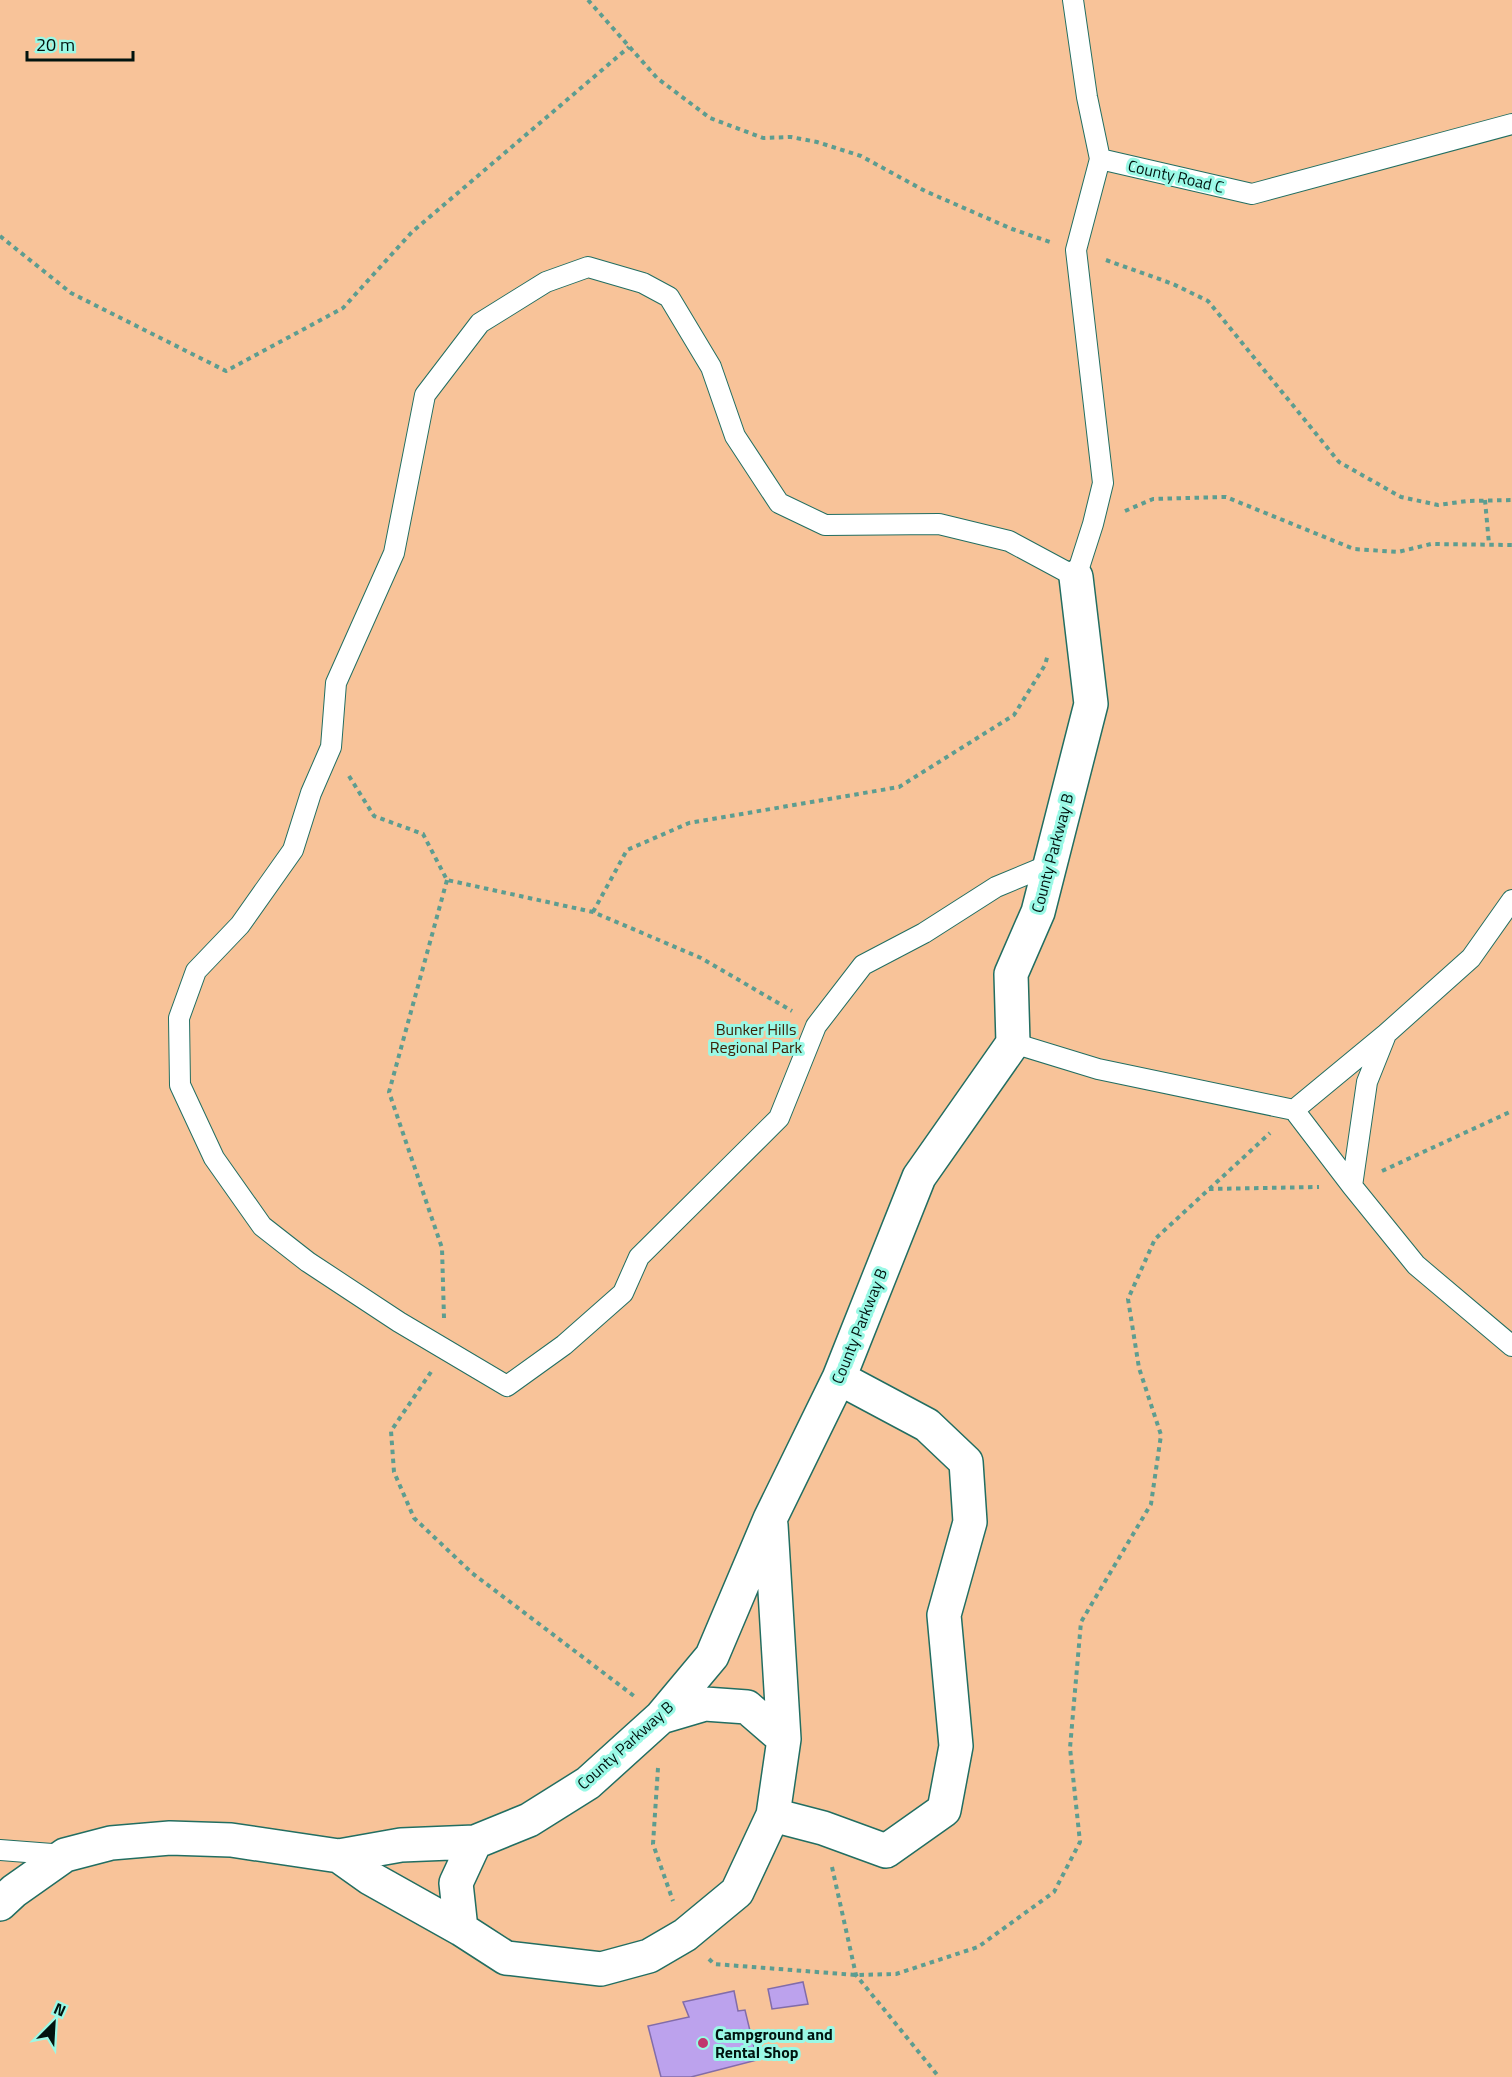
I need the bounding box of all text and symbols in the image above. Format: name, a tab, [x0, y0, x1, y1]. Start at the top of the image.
scale bar	[27, 24, 134, 62]
text: 20 m	[36, 31, 75, 58]
street label: County Road C	[1126, 153, 1227, 199]
street label: County Parkway B	[1025, 791, 1080, 915]
park label: Bunker Hills Regional Park	[710, 1017, 803, 1059]
street label: County Parkway B	[825, 1265, 893, 1387]
street label: County Parkway B	[571, 1695, 679, 1795]
north arrow	[24, 1993, 84, 2053]
text: N	[50, 1996, 70, 2023]
place label: Campground and Rental Shop	[715, 2022, 833, 2064]
marker: Campground and Rental Shop	[696, 2036, 710, 2050]

